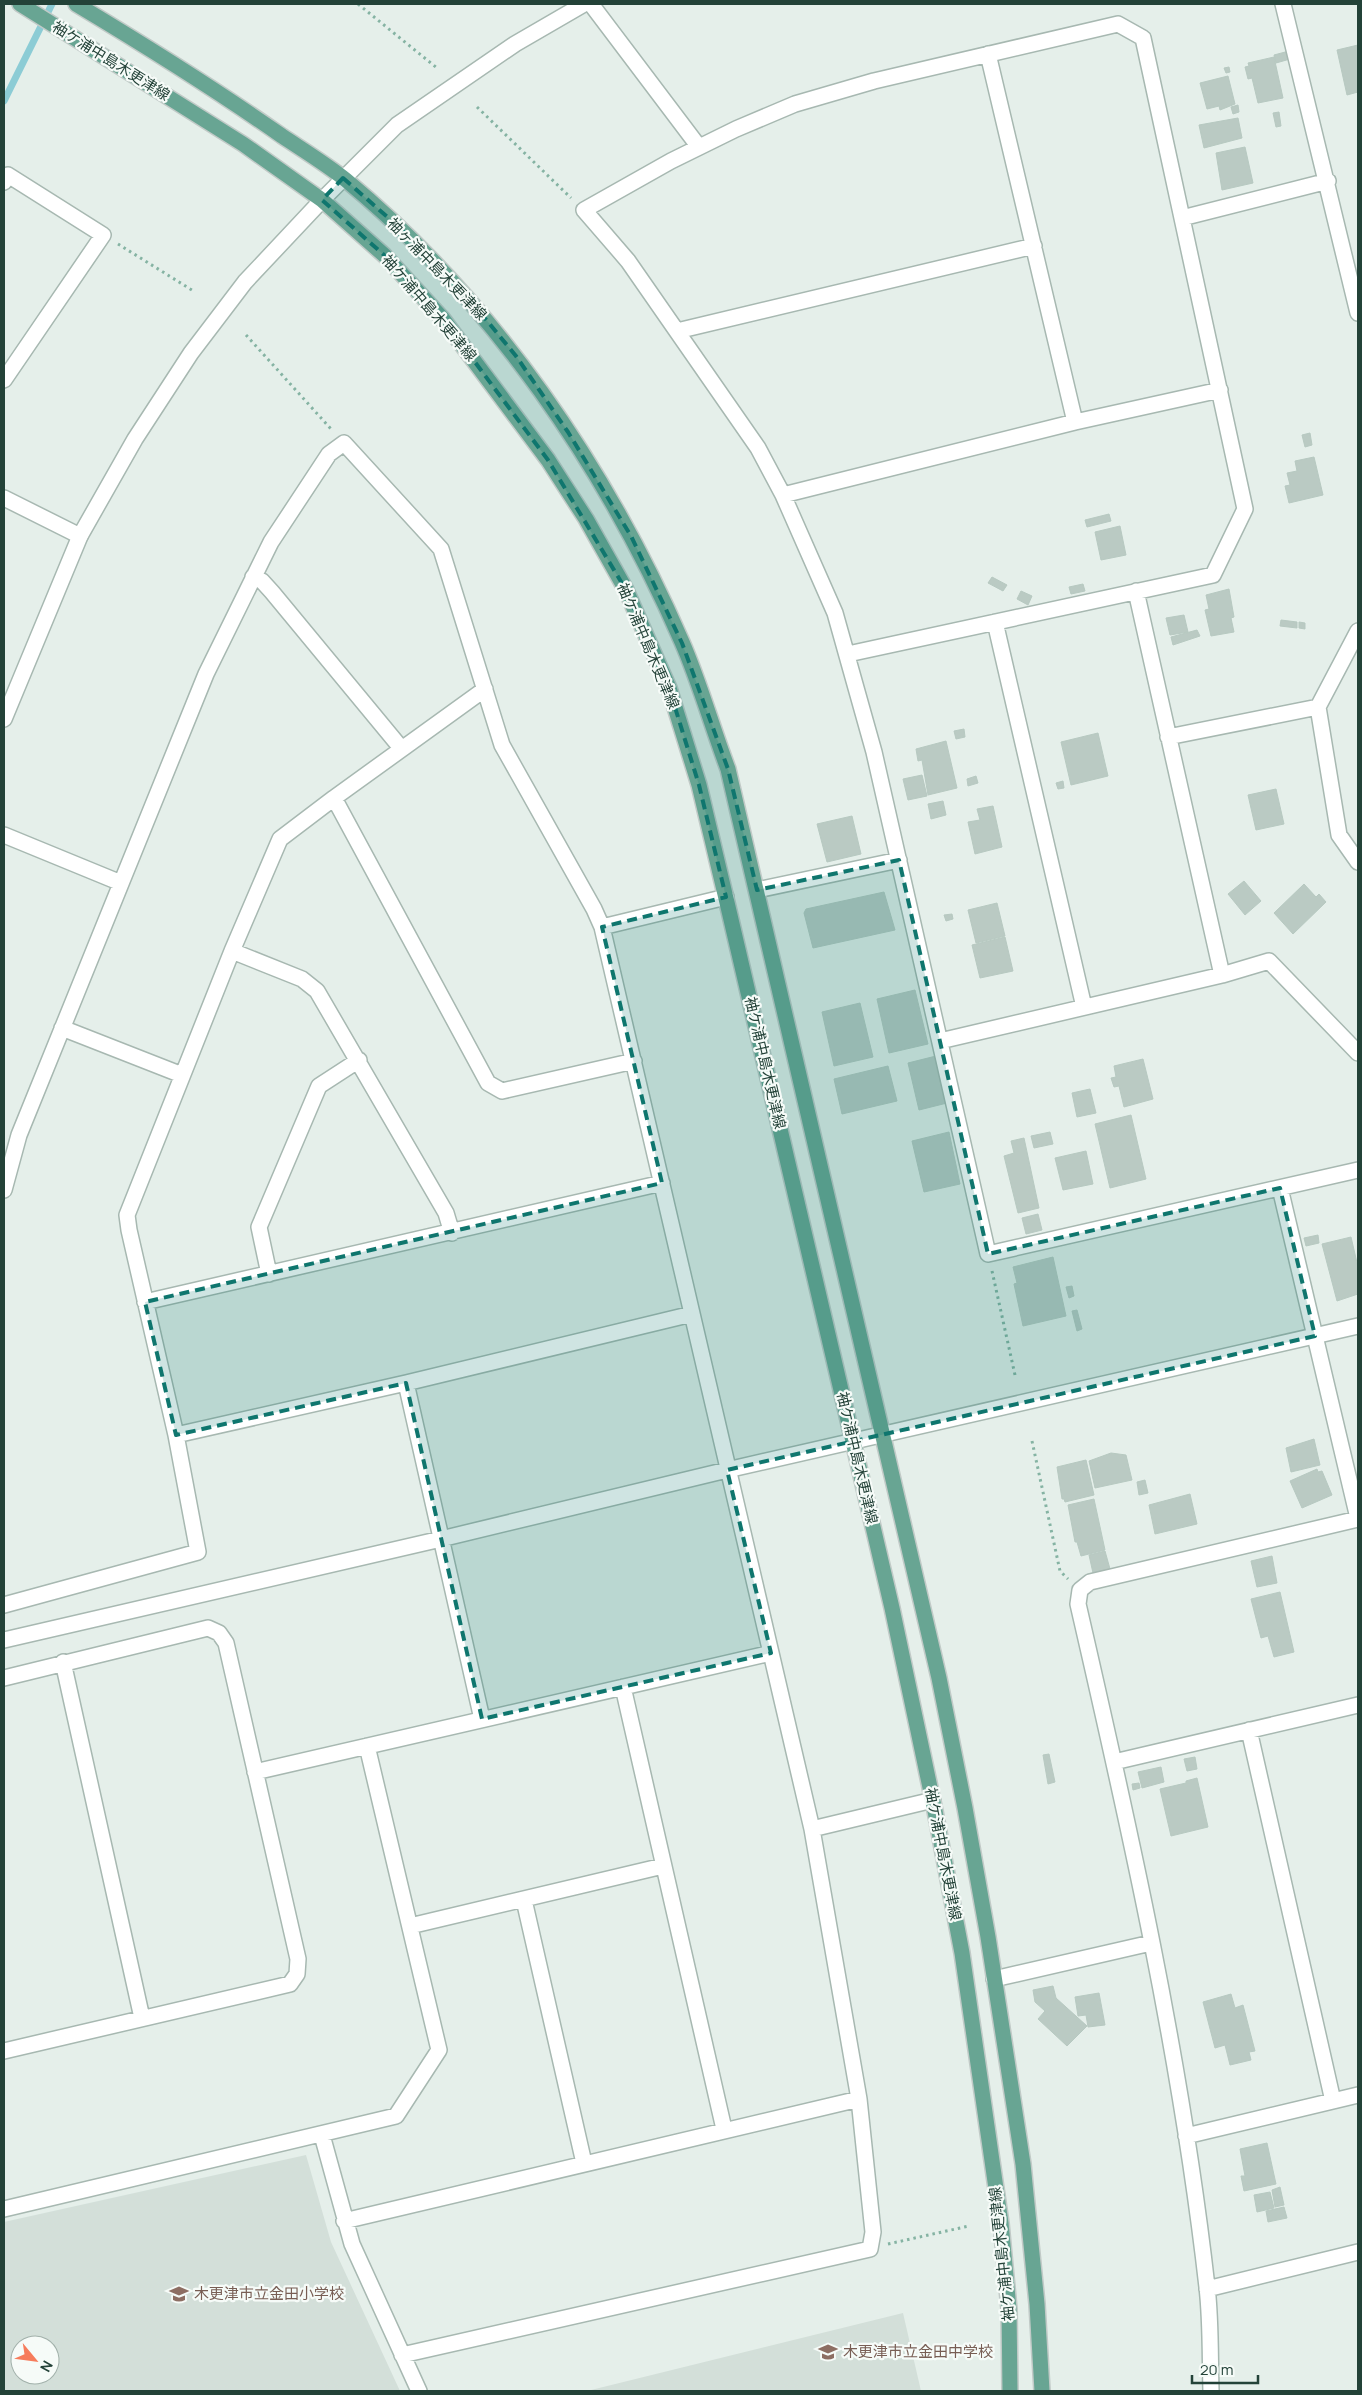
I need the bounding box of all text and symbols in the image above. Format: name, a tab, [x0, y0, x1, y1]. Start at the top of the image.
street label: 袖ケ浦中島木更津線	[48, 16, 174, 105]
street label: 袖ヶ浦中島木更津線	[383, 213, 492, 325]
street label: 袖ケ浦中島木更津線	[377, 250, 482, 366]
street label: 袖ケ浦中島木更津線	[612, 580, 685, 712]
street label: 袖ケ浦中島木更津線	[740, 995, 791, 1131]
street label: 袖ケ浦中島木更津線	[832, 1390, 883, 1526]
street label: 袖ケ浦中島木更津線	[920, 1786, 967, 1922]
street label: 袖ケ浦中島木更津線	[984, 2186, 1019, 2322]
school or university icon: 木更津市立金田小学校	[168, 2283, 190, 2305]
place label: 木更津市立金田小学校	[194, 2283, 344, 2304]
north arrow	[10, 2335, 60, 2385]
school or university icon: 木更津市立金田中学校	[817, 2341, 839, 2363]
place label: 木更津市立金田中学校	[843, 2341, 993, 2362]
scale bar	[1192, 2352, 1258, 2384]
text: N	[36, 2358, 58, 2376]
text: 20 m	[1200, 2359, 1233, 2380]

